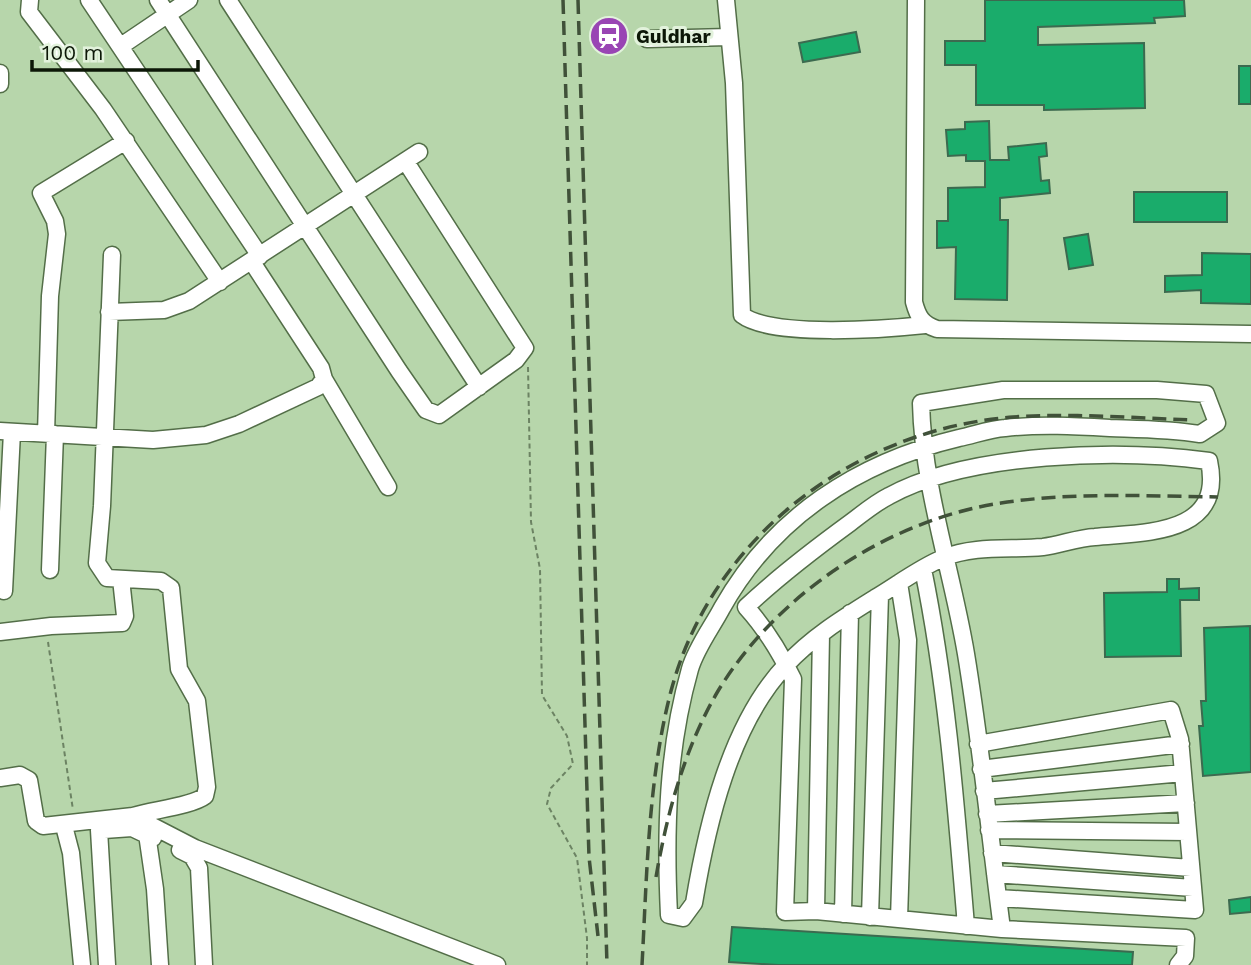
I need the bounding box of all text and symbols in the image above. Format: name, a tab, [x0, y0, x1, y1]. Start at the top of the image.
station icon: Guldhar	[588, 15, 630, 57]
place label: Guldhar	[636, 25, 711, 48]
scale bar	[32, 28, 198, 72]
text: 100 m	[42, 40, 104, 65]

